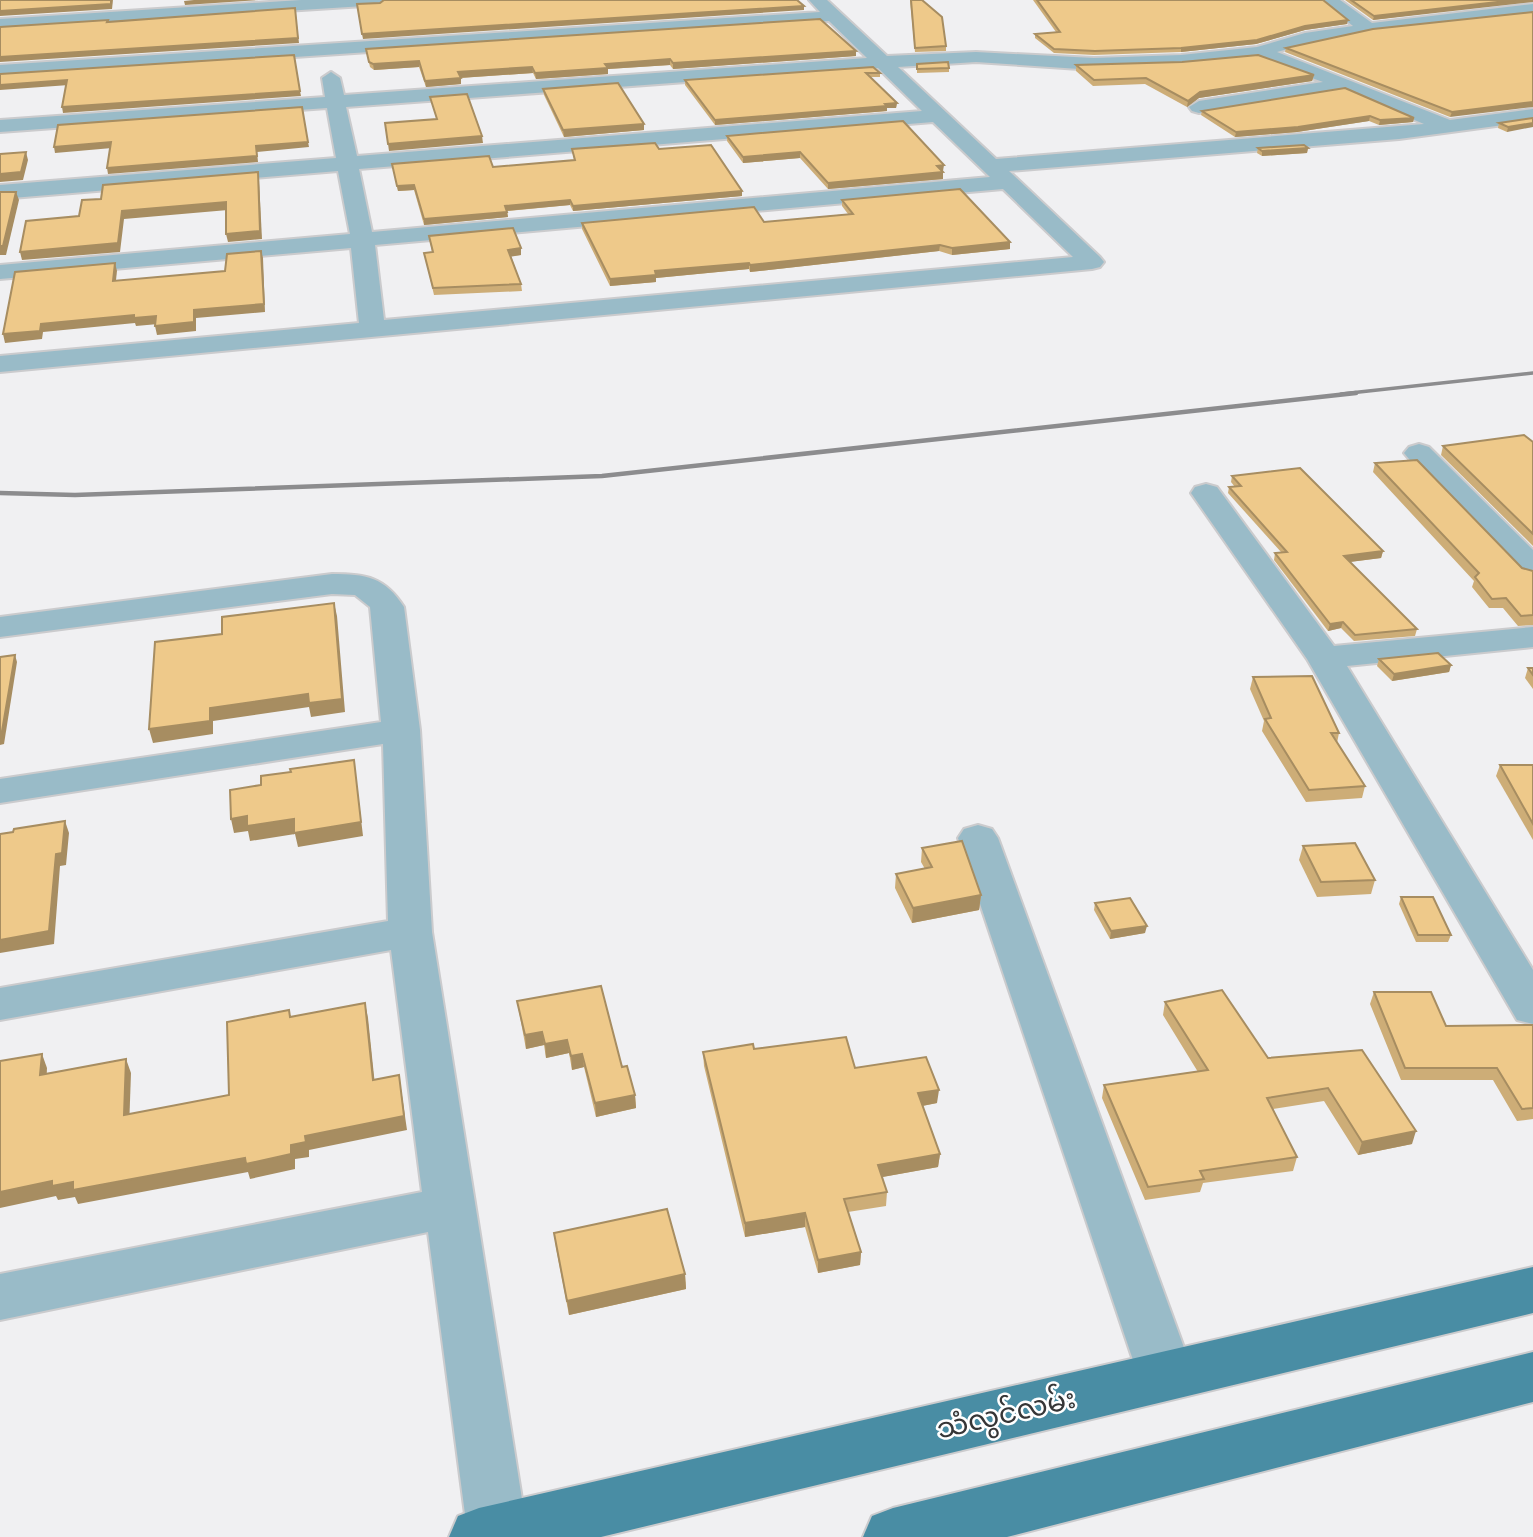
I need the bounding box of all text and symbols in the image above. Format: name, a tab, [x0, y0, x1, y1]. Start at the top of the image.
street label: သံလွင်လမ်း	[933, 1380, 1080, 1450]

